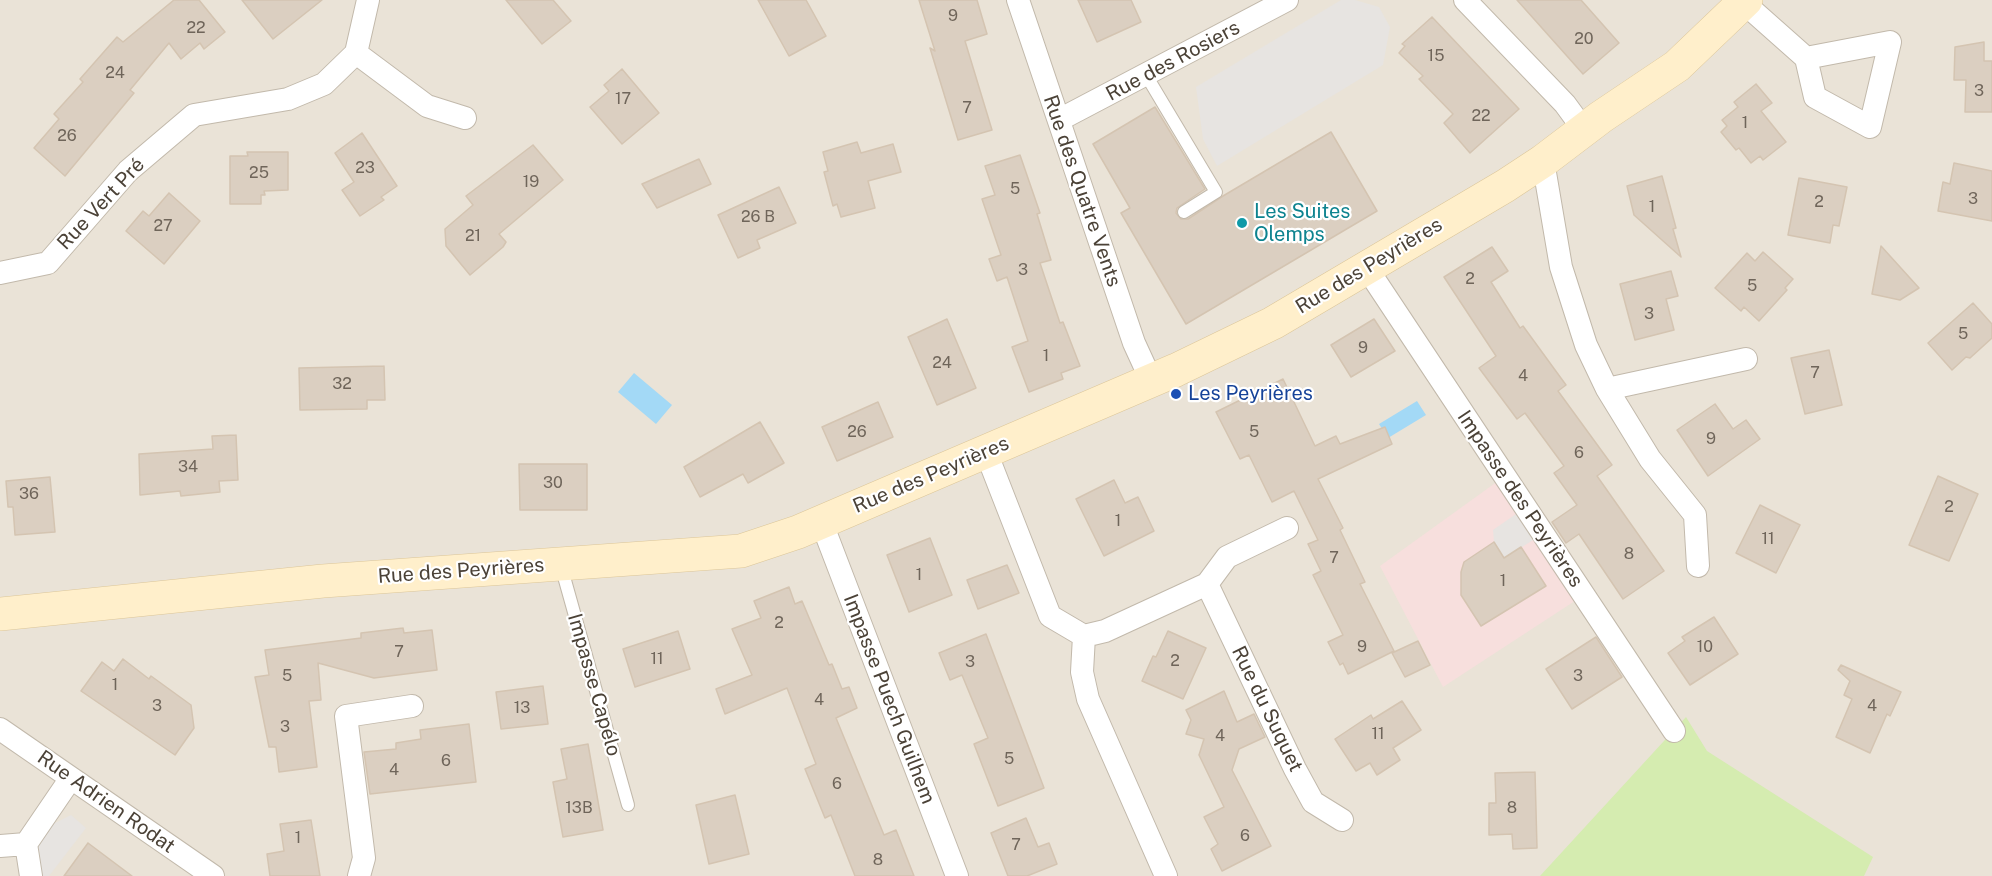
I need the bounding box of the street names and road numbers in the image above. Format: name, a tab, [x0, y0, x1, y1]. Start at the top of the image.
street label: Rue des Rosiers	[1102, 16, 1244, 106]
street label: Rue des Quatre Vents	[1038, 92, 1126, 290]
street label: Rue Vert Pré	[52, 153, 150, 255]
street label: Rue des Peyrières	[1291, 213, 1447, 319]
street label: Impasse des Peyrières	[1452, 406, 1588, 592]
street label: Rue des Peyrières	[849, 431, 1013, 519]
street label: Rue des Peyrières	[377, 553, 545, 589]
street label: Impasse Puech Guilhem	[838, 591, 940, 807]
street label: Impasse Capélo	[562, 611, 626, 759]
street label: Rue du Suquet	[1226, 642, 1308, 776]
street label: Rue Adrien Rodat	[33, 746, 179, 858]

